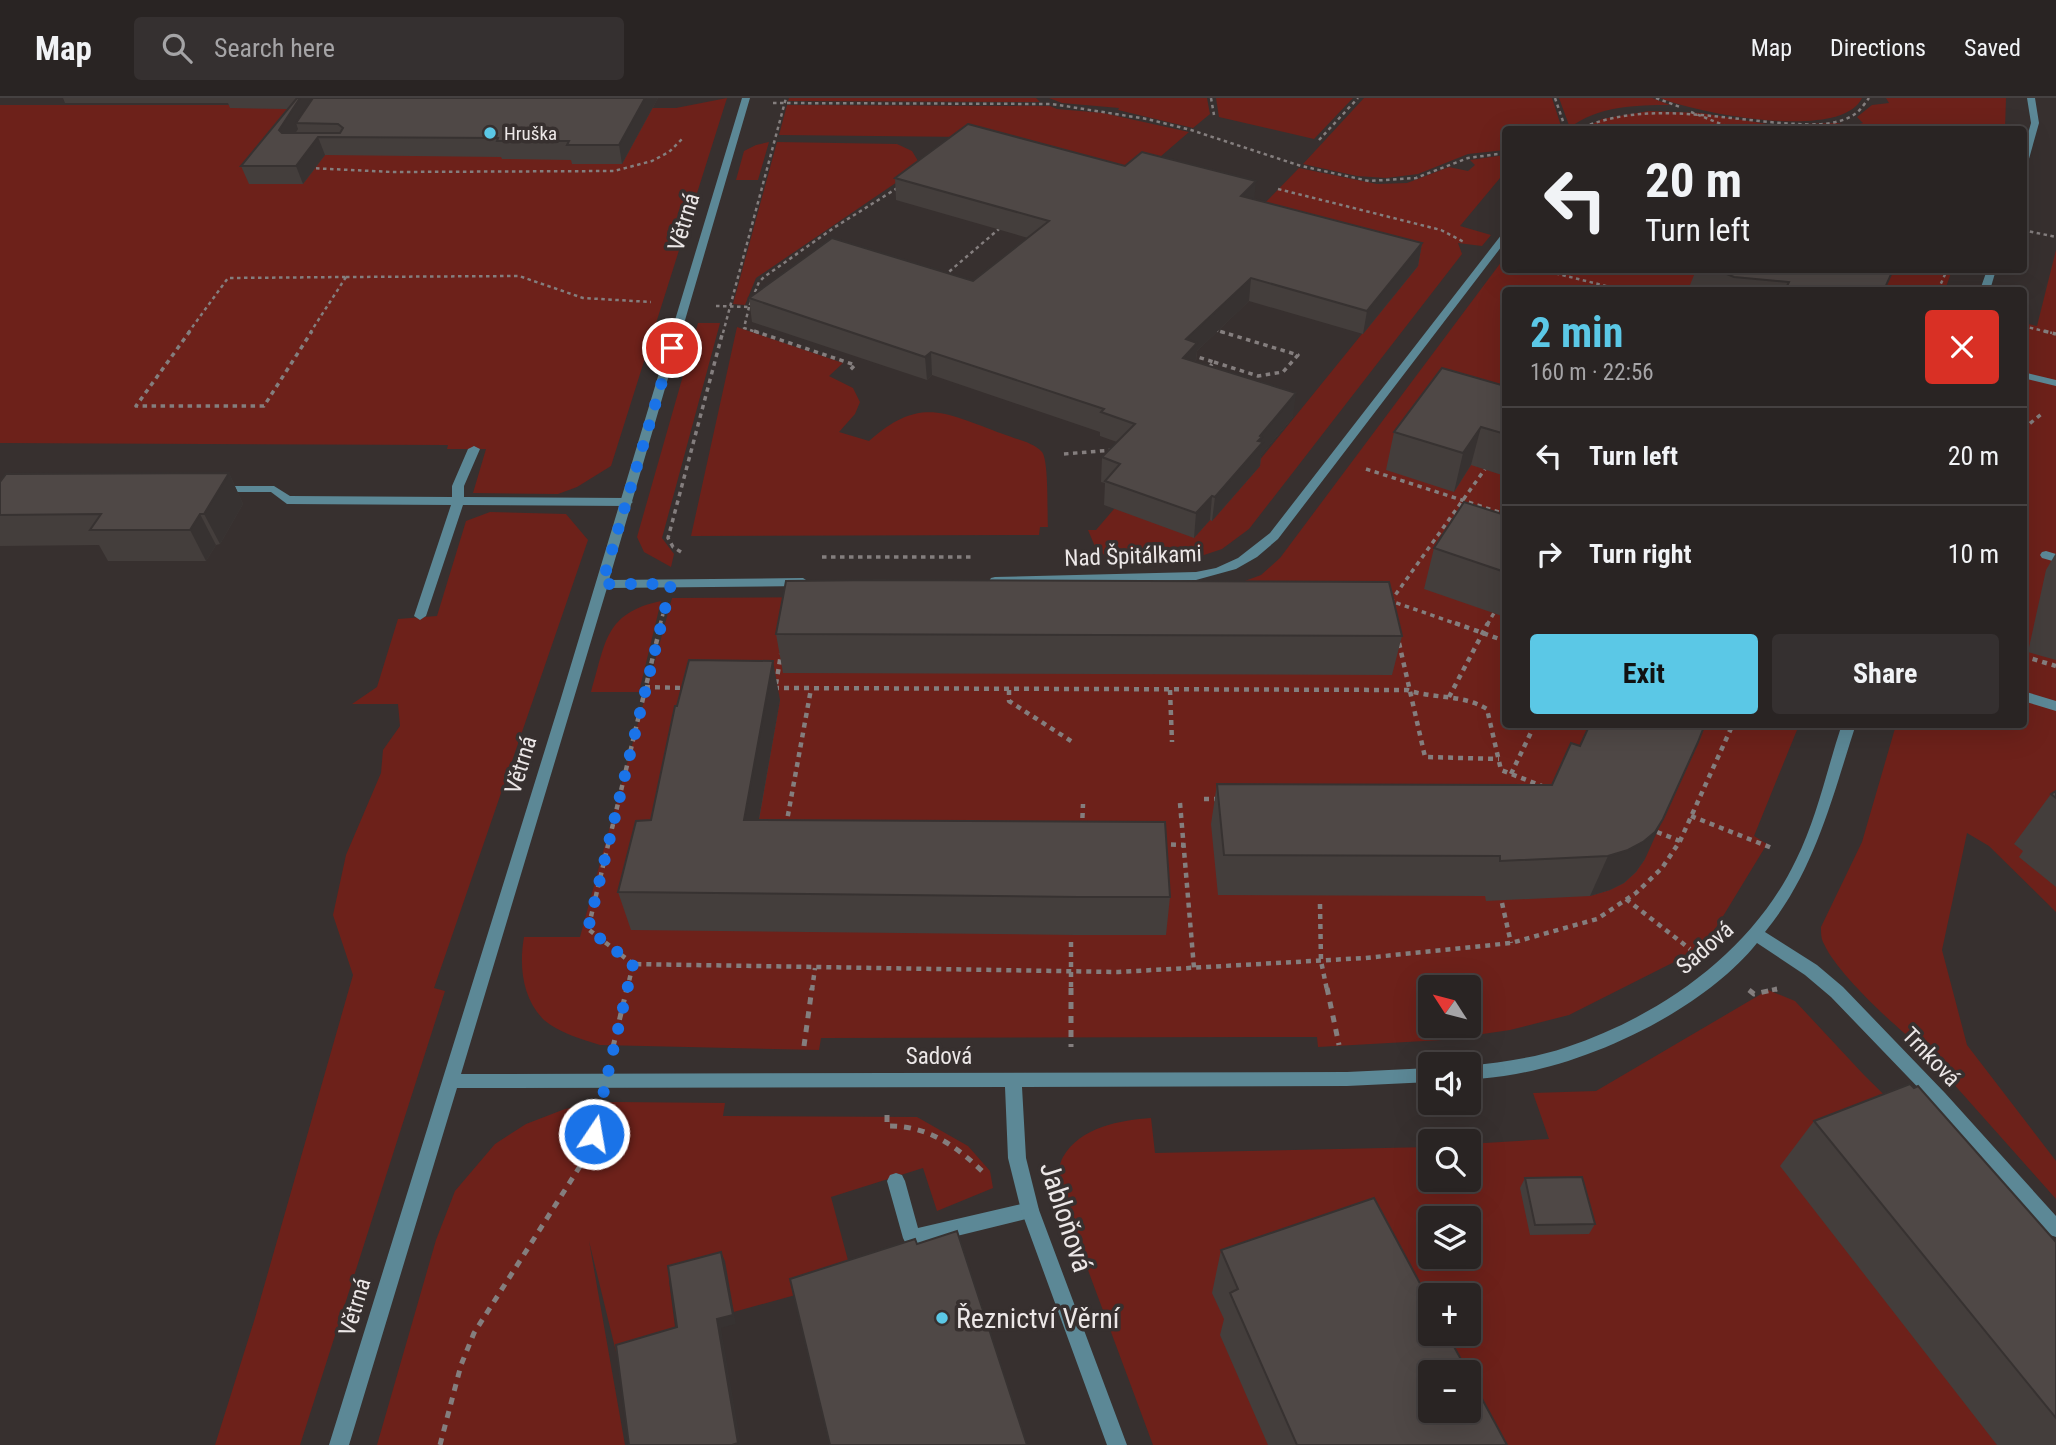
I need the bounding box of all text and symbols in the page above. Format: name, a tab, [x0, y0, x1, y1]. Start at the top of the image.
search box	[134, 17, 624, 80]
text: Map	[35, 29, 92, 68]
icon: search	[158, 29, 196, 67]
text: Search here	[214, 33, 335, 63]
text: Map	[1751, 34, 1792, 62]
text: Directions	[1830, 34, 1926, 62]
text: Saved	[1964, 34, 2021, 62]
place label: Hruška	[504, 122, 557, 145]
marker: Hruška	[482, 125, 498, 141]
text: 20 m	[1645, 152, 1742, 209]
icon: left	[1530, 154, 1621, 245]
street label: Větrná	[662, 190, 706, 254]
text: Turn left	[1645, 211, 1750, 249]
text: 2 min	[1530, 308, 1623, 357]
button: close	[1925, 310, 1999, 384]
pin	[642, 318, 702, 378]
icon: arrive	[653, 329, 691, 367]
text: 160 m · 22:56	[1530, 359, 1654, 386]
icon: left	[1530, 437, 1568, 475]
text: Turn left	[1589, 441, 1678, 471]
text: 20 m	[1948, 441, 1999, 471]
icon: right	[1530, 535, 1568, 573]
street label: Nad Špitálkami	[1064, 539, 1202, 572]
text: Turn right	[1589, 539, 1691, 569]
text: 10 m	[1948, 539, 1999, 569]
button: Exit	[1530, 634, 1758, 714]
button: Share	[1772, 634, 1999, 714]
street label: Větrná	[499, 733, 543, 797]
street label: Sadová	[1671, 916, 1739, 980]
north arrow	[1418, 975, 1480, 1038]
map controls	[1418, 975, 1481, 1423]
street label: Trnková	[1896, 1022, 1966, 1092]
street label: Sadová	[906, 1043, 972, 1070]
button: sound	[1418, 1052, 1481, 1115]
position arrow	[557, 1097, 631, 1171]
button: search	[1418, 1129, 1481, 1192]
street label: Jabloňová	[1033, 1158, 1099, 1276]
button: layers	[1418, 1206, 1481, 1269]
street label: Větrná	[333, 1275, 377, 1339]
button: +	[1418, 1283, 1481, 1346]
place label: Řeznictví Věrní	[956, 1302, 1121, 1335]
marker: Řeznictví Věrní	[934, 1310, 950, 1326]
button: −	[1418, 1360, 1481, 1423]

